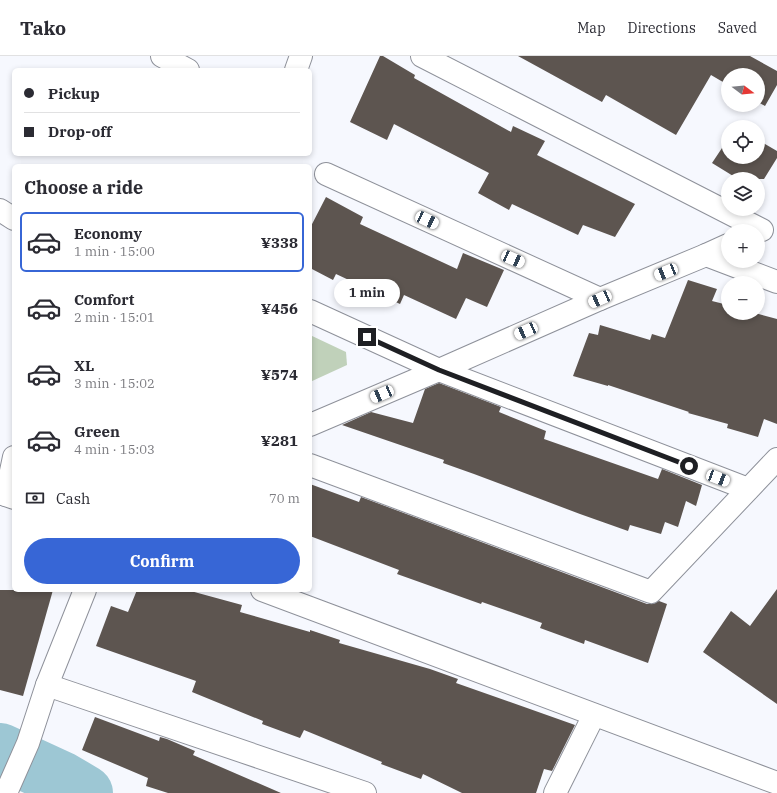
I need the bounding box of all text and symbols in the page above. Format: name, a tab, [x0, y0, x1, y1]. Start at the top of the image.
text: Tako	[20, 16, 66, 40]
text: Map	[577, 19, 606, 37]
text: Directions	[628, 19, 696, 37]
text: Saved	[718, 19, 757, 37]
north arrow	[721, 68, 765, 112]
map controls	[721, 68, 765, 320]
text: Pickup	[48, 84, 100, 103]
button: locate	[721, 120, 765, 164]
text: Drop-off	[48, 122, 112, 141]
button: layers	[721, 172, 765, 216]
text: Choose a ride	[24, 176, 143, 199]
car	[414, 209, 440, 231]
icon: car	[26, 224, 62, 260]
text: Economy	[74, 224, 142, 243]
button: +	[721, 224, 765, 268]
text: ¥338	[261, 233, 298, 252]
text: 1 min · 15:00	[74, 243, 155, 260]
car	[500, 249, 526, 269]
car	[653, 262, 679, 282]
button: −	[721, 276, 765, 320]
callout: 1 min	[334, 279, 400, 307]
text: 1 min	[349, 284, 385, 301]
car	[587, 289, 613, 309]
icon: car	[26, 290, 62, 326]
text: Comfort	[74, 290, 134, 309]
text: ¥456	[261, 299, 298, 318]
text: 2 min · 15:01	[74, 309, 155, 326]
car	[513, 321, 539, 341]
route end	[358, 328, 376, 346]
icon: car	[26, 356, 62, 392]
text: XL	[74, 356, 94, 375]
text: ¥574	[261, 365, 298, 384]
text: 3 min · 15:02	[74, 375, 155, 392]
car	[369, 384, 395, 404]
icon: car	[26, 422, 62, 458]
text: Green	[74, 422, 120, 441]
text: ¥281	[261, 431, 298, 450]
text: 4 min · 15:03	[74, 441, 155, 458]
route start	[680, 457, 698, 475]
car	[705, 468, 731, 488]
icon: cash	[24, 487, 46, 509]
text: Cash	[56, 489, 90, 508]
text: 70 m	[269, 490, 300, 507]
button: Confirm	[24, 538, 300, 584]

